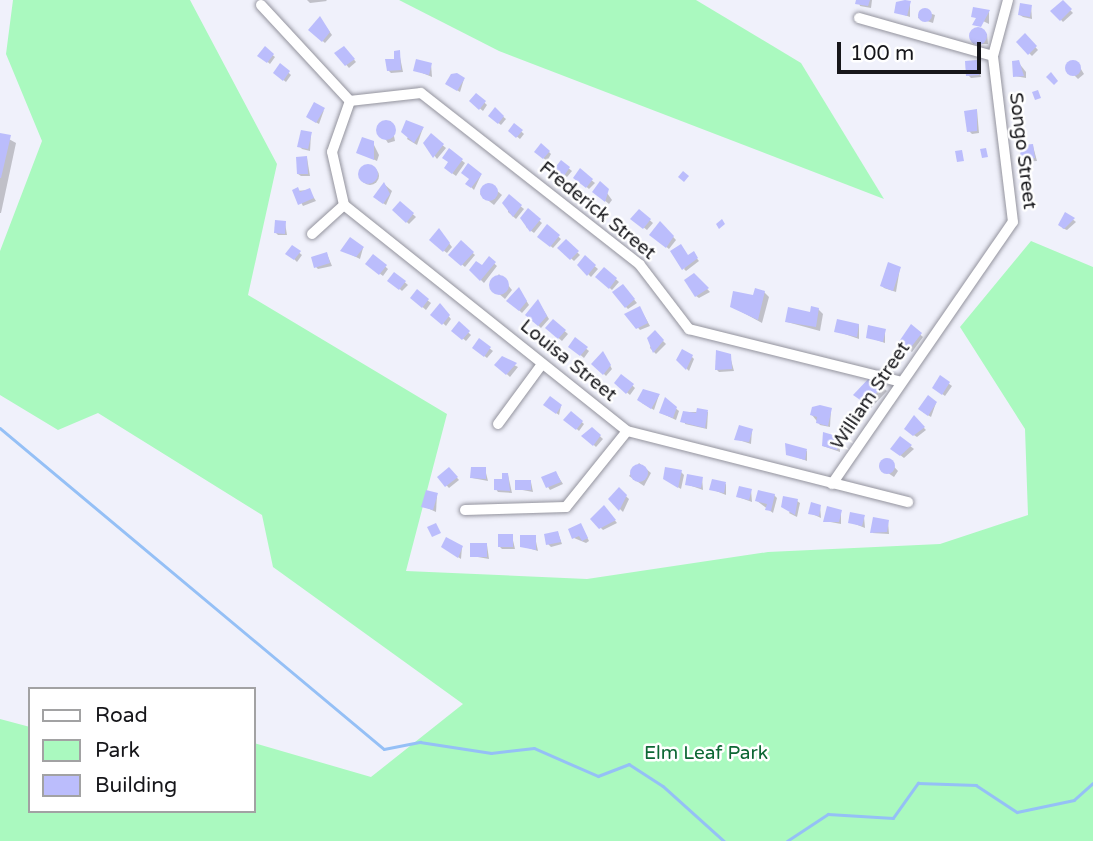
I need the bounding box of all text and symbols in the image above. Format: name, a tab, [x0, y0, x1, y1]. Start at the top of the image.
scale bar	[841, 28, 984, 72]
text: 100 m	[850, 41, 914, 66]
street label: Songo Street	[1004, 91, 1040, 211]
street label: Frederick Street	[534, 157, 660, 265]
street label: Louisa Street	[515, 315, 621, 407]
street label: William Street	[827, 338, 915, 454]
legend	[28, 687, 256, 813]
text: Road	[95, 703, 148, 728]
text: Park	[95, 738, 140, 763]
park label: Elm Leaf Park	[644, 743, 768, 765]
text: Building	[95, 773, 177, 798]

